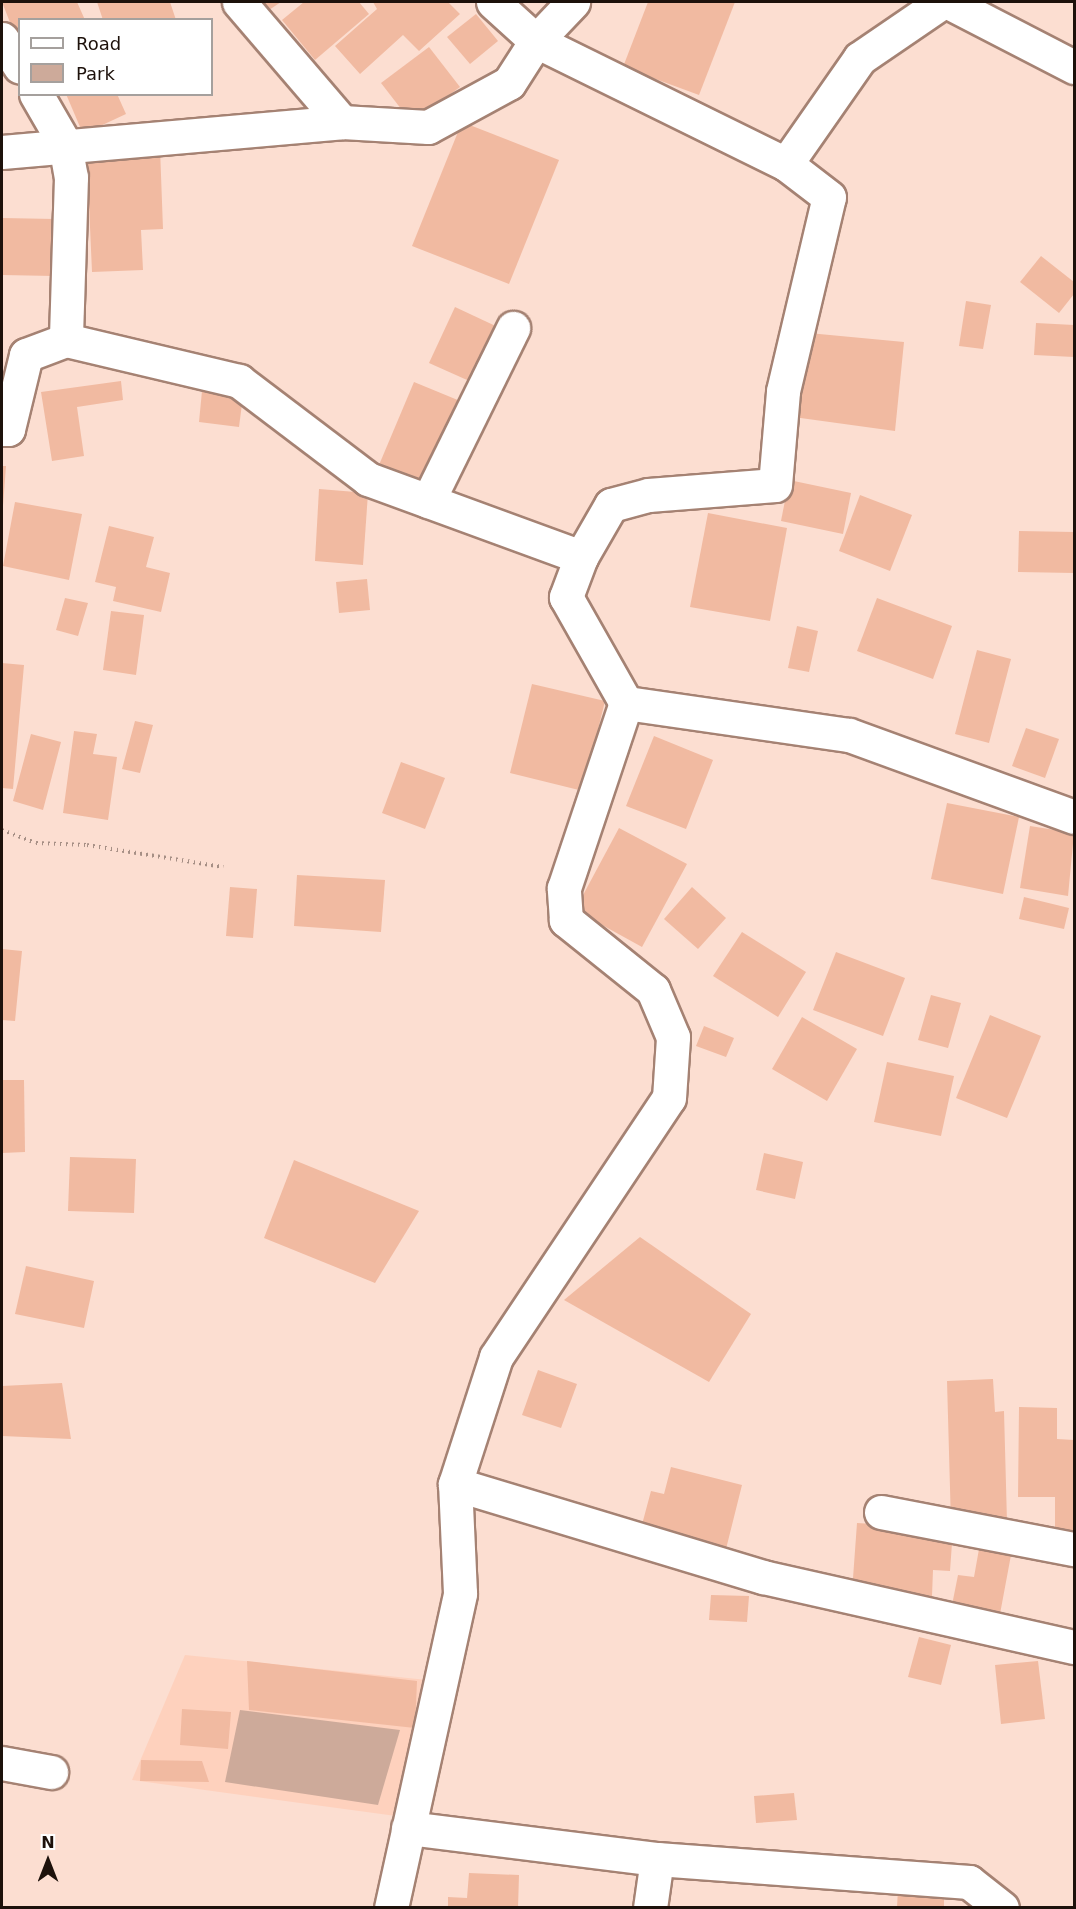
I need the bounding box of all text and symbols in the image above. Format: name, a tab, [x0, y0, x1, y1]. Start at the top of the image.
legend	[18, 18, 213, 96]
text: Road	[76, 33, 121, 54]
text: Park	[76, 63, 115, 84]
north arrow	[18, 1831, 78, 1891]
text: N	[41, 1833, 55, 1852]

